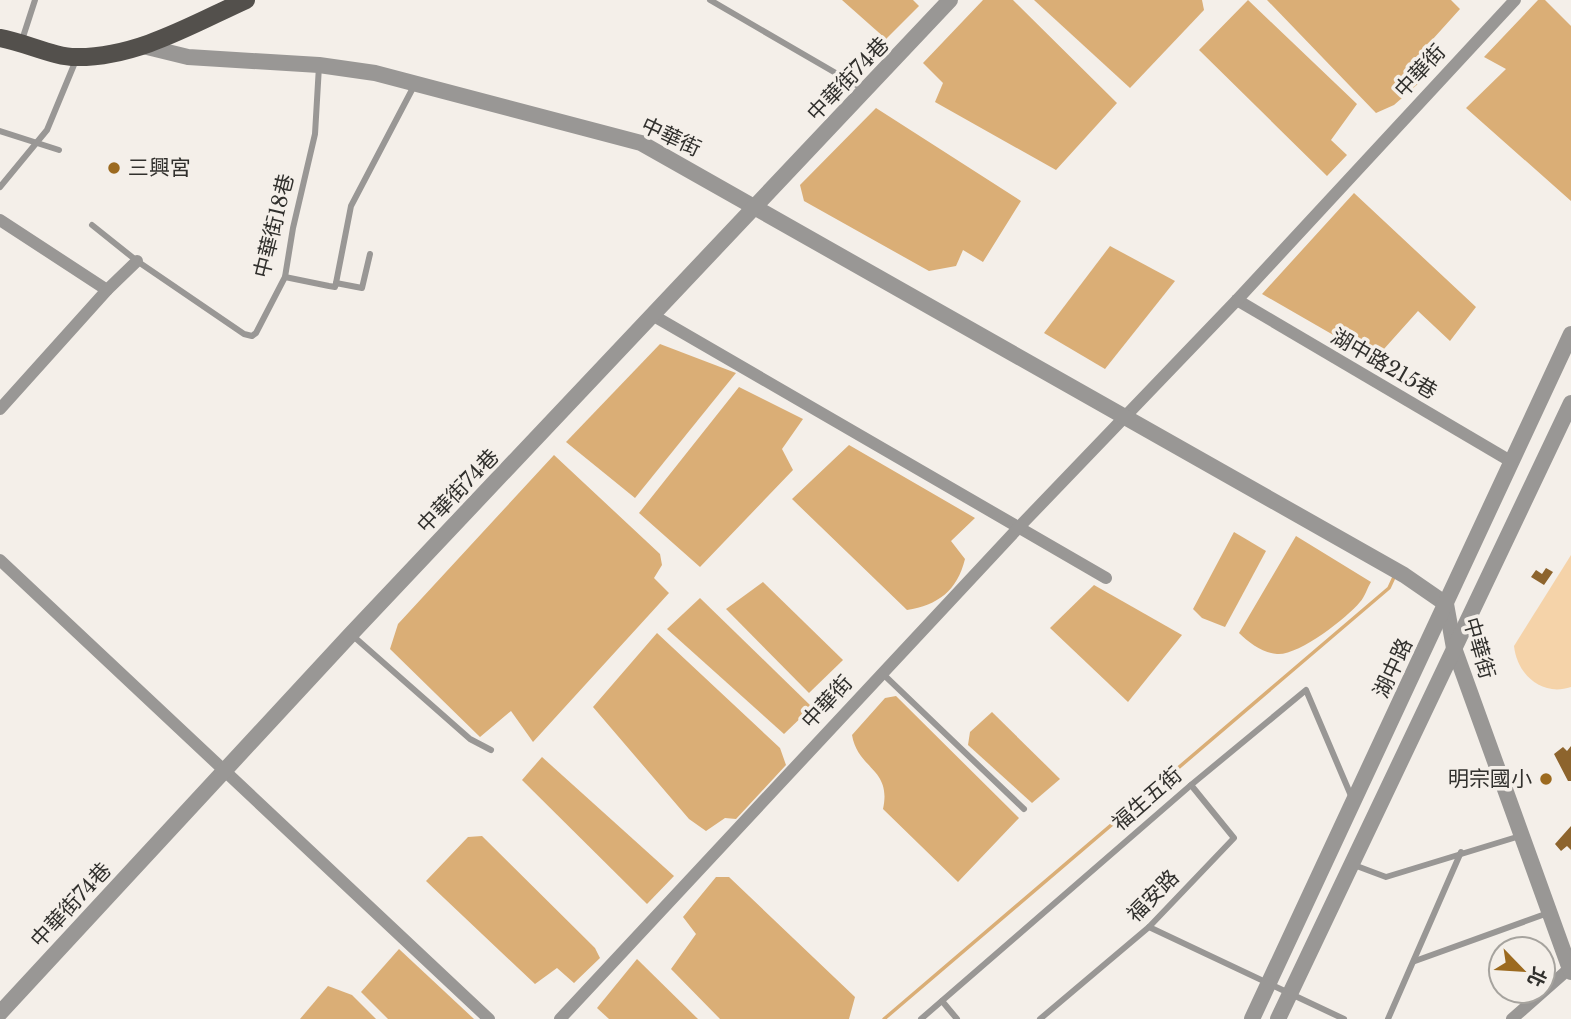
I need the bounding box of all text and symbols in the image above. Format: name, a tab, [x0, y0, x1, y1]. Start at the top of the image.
street label: 中華街74巷	[802, 32, 894, 126]
street label: 中華街	[1389, 39, 1451, 103]
street label: 中華街	[637, 112, 705, 162]
place label: 三興宮	[128, 155, 191, 181]
marker: 三興宮	[106, 160, 122, 176]
street label: 中華街18巷	[249, 171, 299, 281]
street label: 湖中路215巷	[1326, 323, 1442, 405]
street label: 中華街74巷	[412, 444, 504, 538]
street label: 中華街	[1458, 614, 1500, 682]
street label: 湖中路	[1368, 634, 1418, 702]
street label: 中華街	[796, 670, 858, 734]
street label: 福生五街	[1107, 762, 1187, 836]
place label: 明宗國小	[1448, 766, 1532, 792]
marker: 明宗國小	[1538, 771, 1554, 787]
street label: 中華街74巷	[25, 857, 117, 953]
street label: 福安路	[1122, 865, 1184, 927]
north arrow	[1487, 935, 1557, 1005]
text: 北	[1523, 963, 1551, 990]

